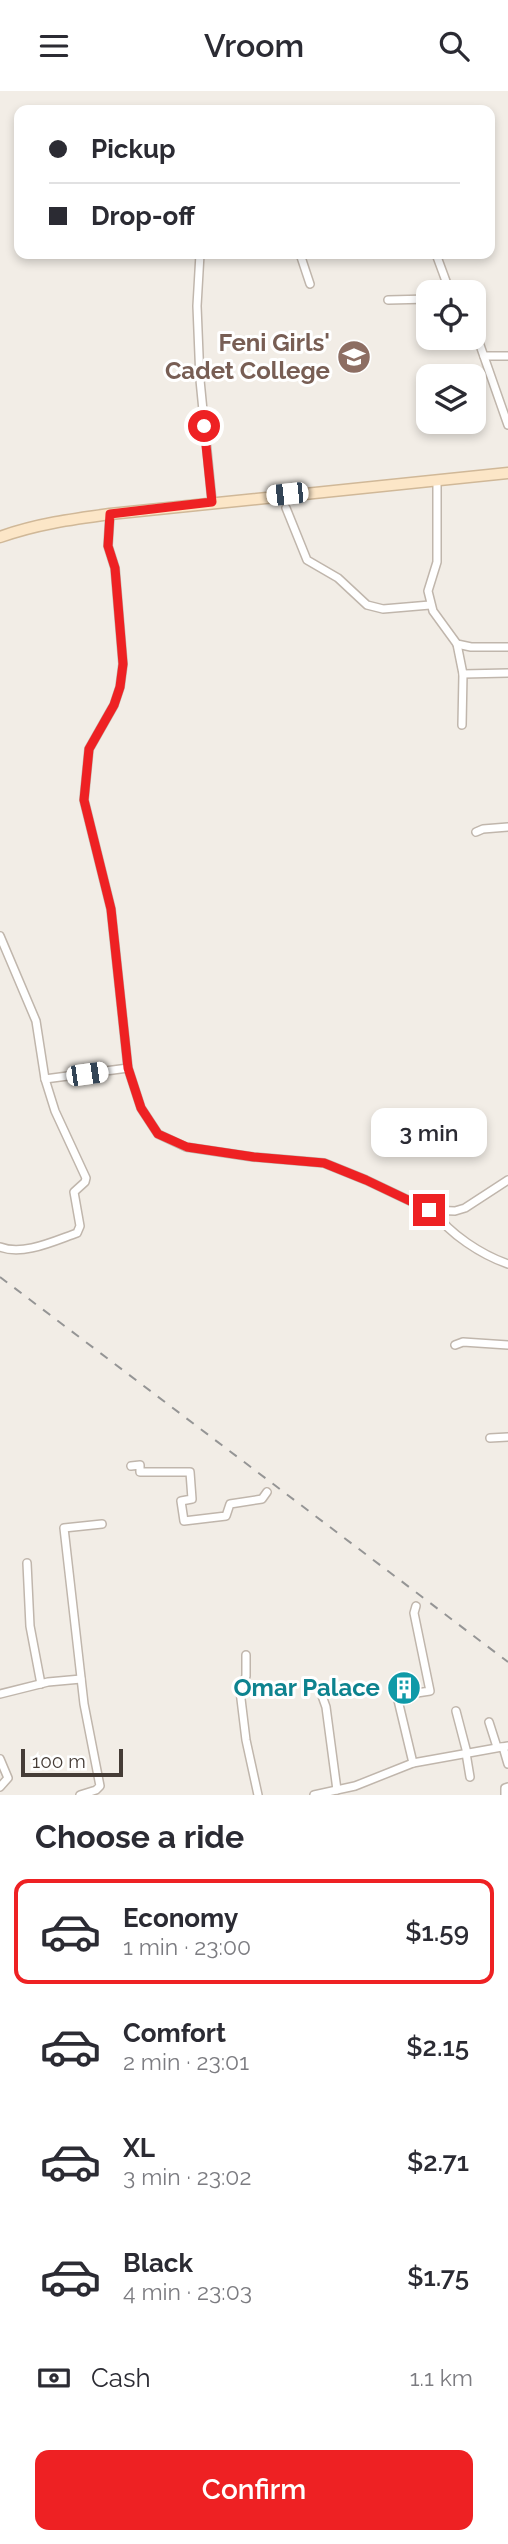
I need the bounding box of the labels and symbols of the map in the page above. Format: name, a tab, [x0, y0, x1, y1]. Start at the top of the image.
place label: Feni Girls' Cadet College	[165, 328, 330, 385]
school or university icon: Feni Girls' Cadet College	[335, 338, 373, 376]
route start	[188, 410, 220, 442]
car	[266, 481, 309, 507]
car	[65, 1061, 110, 1087]
callout: 3 min	[371, 1109, 487, 1157]
route end	[413, 1194, 445, 1226]
building icon: Omar Palace	[385, 1669, 423, 1707]
place label: Omar Palace	[234, 1673, 380, 1702]
scale bar	[21, 1746, 122, 1778]

